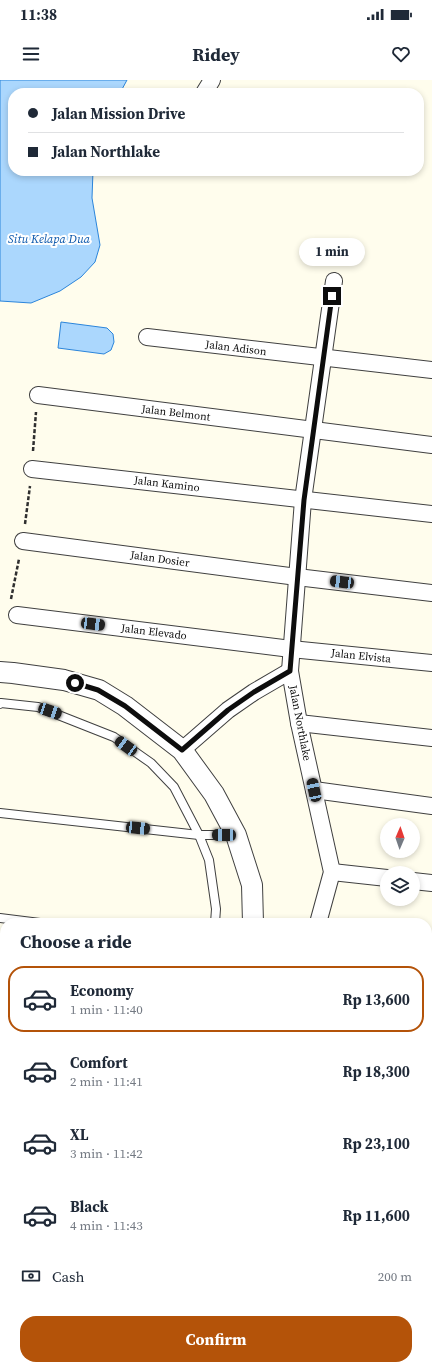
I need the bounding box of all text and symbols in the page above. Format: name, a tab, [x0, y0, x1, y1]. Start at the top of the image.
text: 11:38	[20, 4, 57, 25]
text: Ridey	[192, 42, 240, 67]
icon: menu	[20, 43, 42, 65]
icon: heart	[390, 43, 412, 65]
text: Jalan Mission Drive	[52, 103, 185, 124]
text: Jalan Northlake	[52, 141, 160, 162]
water label: Situ Kelapa Dua	[8, 231, 91, 247]
callout: 1 min	[299, 238, 365, 266]
text: 1 min	[315, 243, 349, 260]
route end	[323, 287, 341, 305]
street label: Jalan Adison	[204, 337, 268, 359]
street label: Jalan Belmont	[140, 401, 212, 425]
street label: Jalan Kamino	[132, 472, 201, 495]
street label: Jalan Dosier	[128, 547, 191, 571]
car	[329, 575, 355, 589]
car	[80, 617, 106, 631]
street label: Jalan Elevado	[119, 620, 188, 643]
street label: Jalan Elvista	[329, 645, 392, 667]
route start	[66, 674, 84, 692]
street label: Jalan Northlake	[285, 683, 315, 762]
car	[37, 701, 63, 721]
car	[113, 734, 139, 758]
car	[306, 777, 322, 803]
north arrow	[380, 818, 420, 858]
map controls	[380, 818, 420, 906]
car	[125, 821, 151, 835]
car	[212, 829, 236, 841]
button: layers	[380, 866, 420, 906]
text: Choose a ride	[20, 929, 132, 954]
text: Economy	[70, 980, 134, 1001]
icon: car	[22, 981, 58, 1017]
text: Rp 13,600	[342, 989, 410, 1010]
text: 1 min · 11:40	[70, 1001, 143, 1018]
text: Comfort	[70, 1052, 128, 1073]
icon: car	[22, 1053, 58, 1089]
text: Rp 18,300	[342, 1061, 410, 1082]
text: 2 min · 11:41	[70, 1073, 143, 1090]
text: XL	[70, 1124, 89, 1145]
icon: car	[22, 1125, 58, 1161]
text: Rp 23,100	[342, 1133, 410, 1154]
text: 3 min · 11:42	[70, 1145, 143, 1162]
text: Black	[70, 1196, 109, 1217]
icon: car	[22, 1197, 58, 1233]
text: Rp 11,600	[342, 1205, 410, 1226]
text: 4 min · 11:43	[70, 1217, 143, 1234]
icon: cash	[20, 1265, 42, 1287]
text: Cash	[52, 1266, 84, 1287]
text: 200 m	[378, 1268, 412, 1285]
button: Confirm	[20, 1316, 412, 1362]

